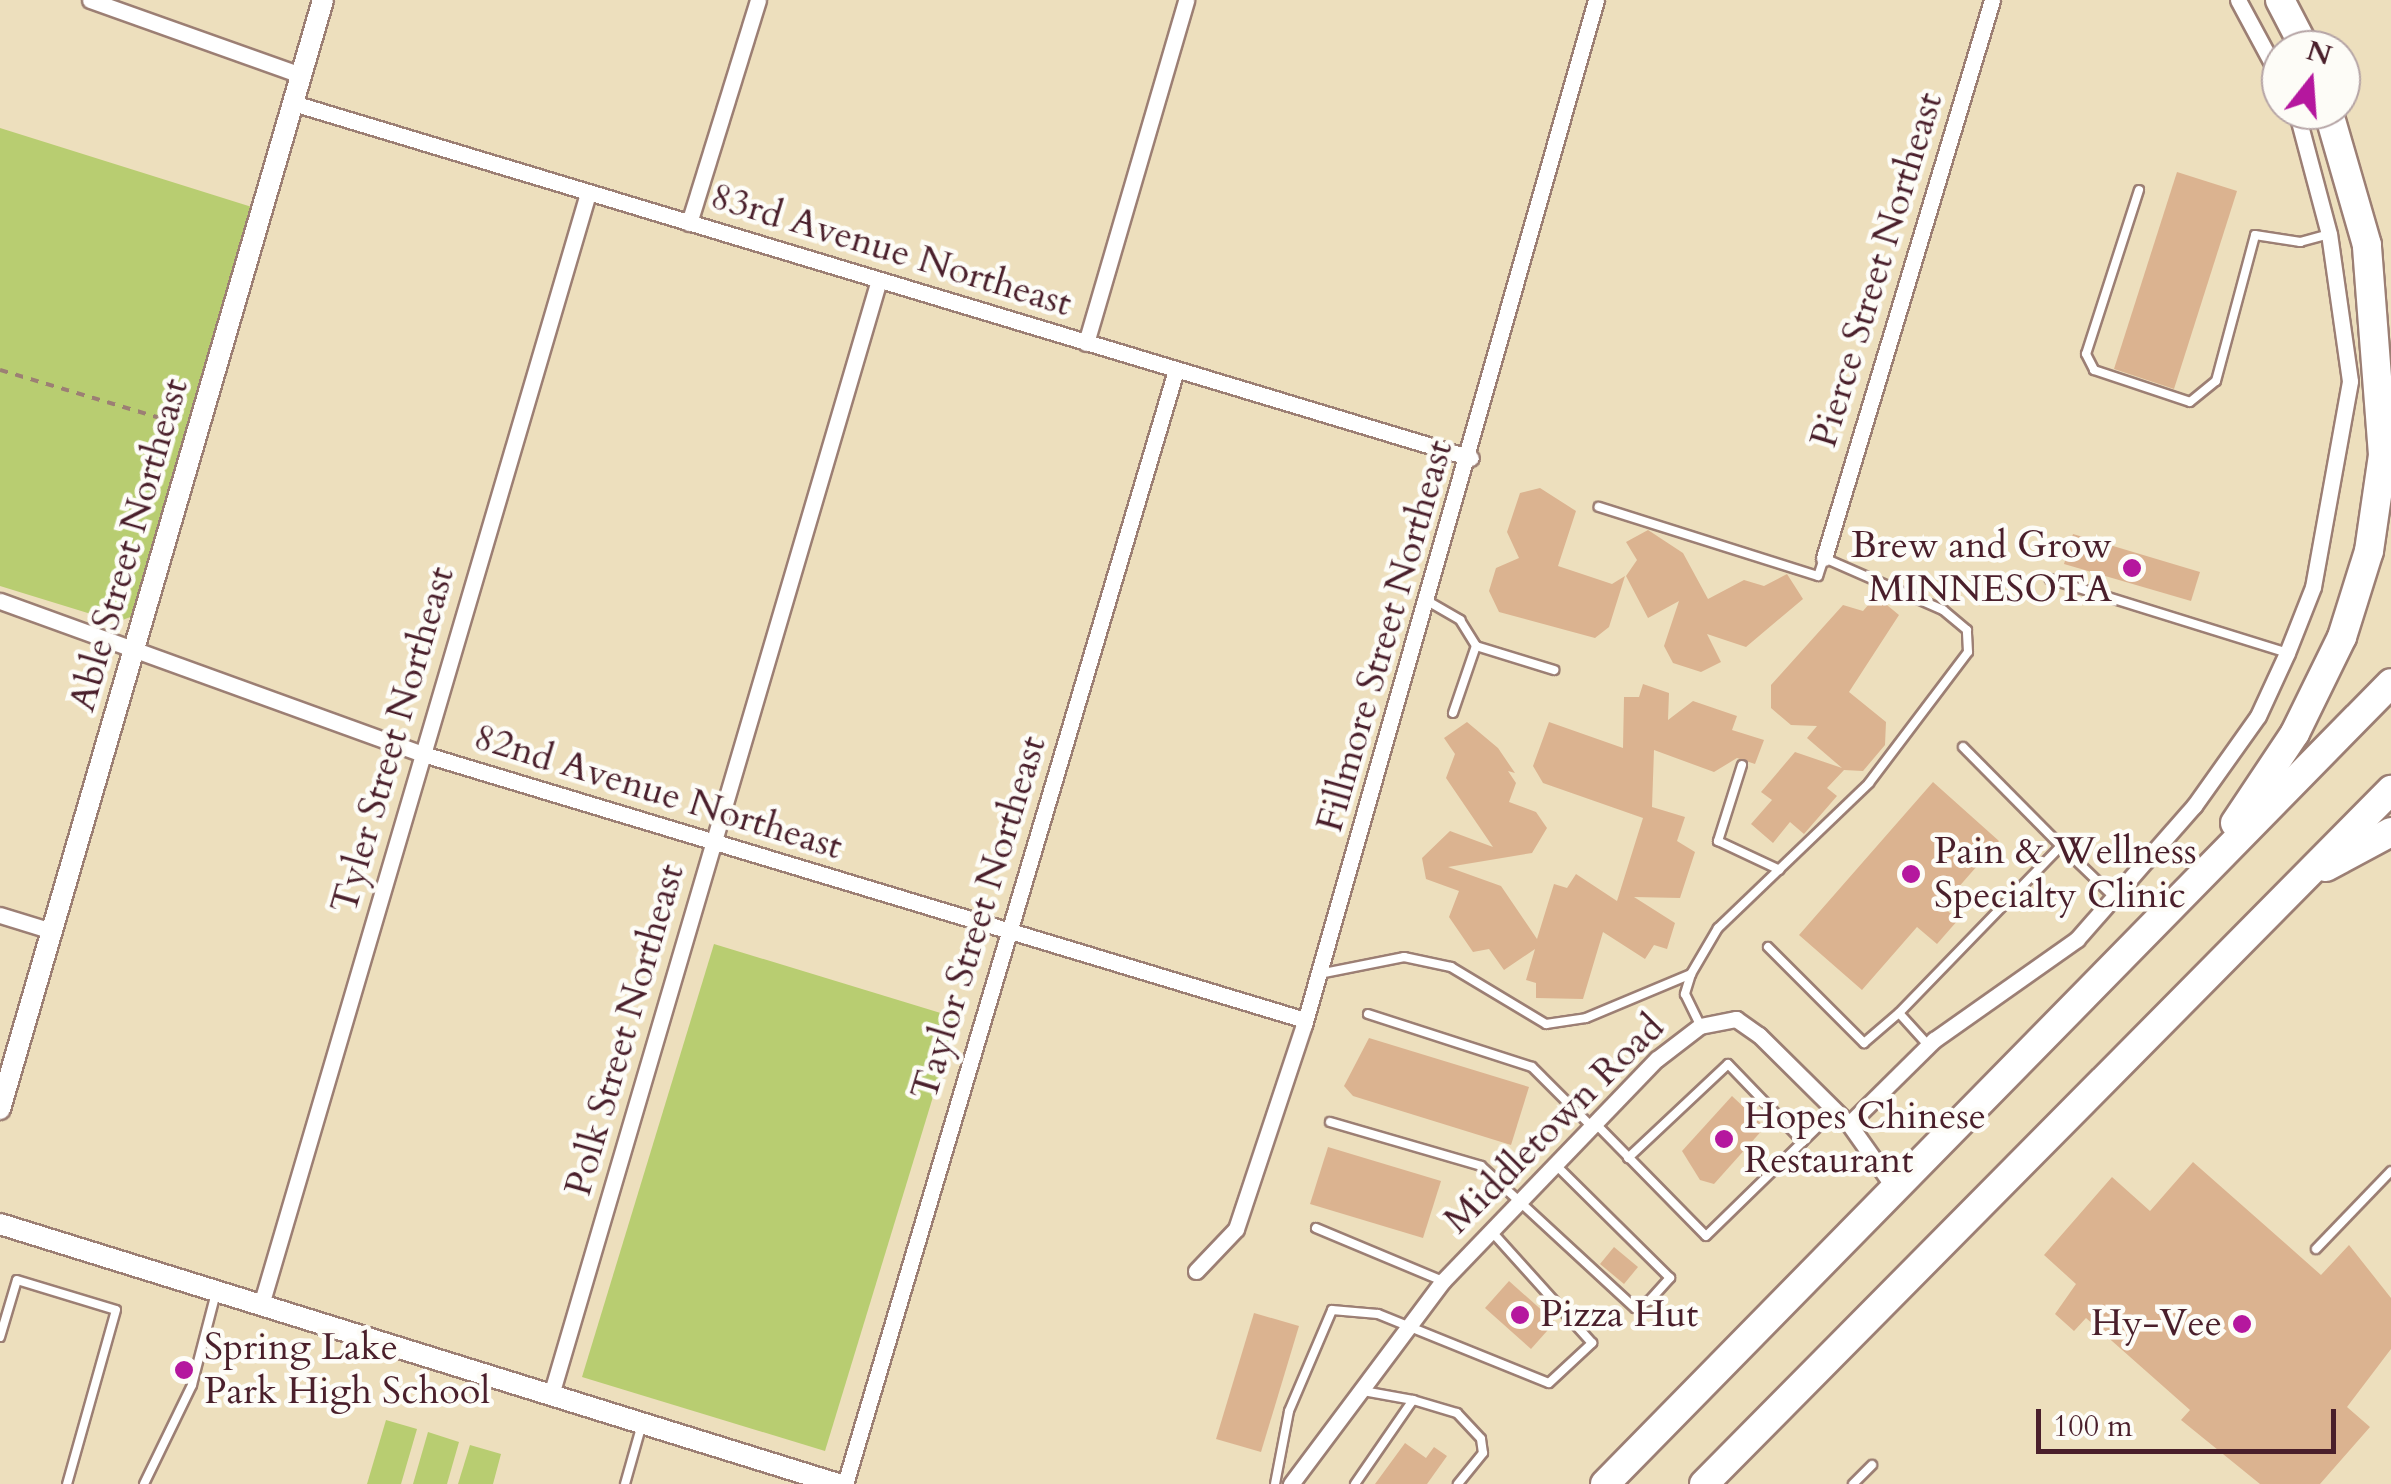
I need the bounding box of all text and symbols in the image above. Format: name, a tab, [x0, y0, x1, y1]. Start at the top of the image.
north arrow	[2261, 30, 2361, 130]
text: N	[2302, 31, 2336, 75]
street label: Pierce Street Northeast	[1801, 87, 1953, 453]
street label: 83rd Avenue Northeast	[705, 173, 1077, 327]
street label: Able Street Northeast	[60, 373, 198, 717]
street label: Fillmore Street Northeast	[1307, 435, 1463, 837]
place label: Brew and Grow MINNESOTA	[1851, 523, 2112, 612]
marker: Brew and Grow MINNESOTA	[2121, 557, 2143, 579]
street label: Tyler Street Northeast	[322, 561, 464, 919]
street label: 82nd Avenue Northeast	[468, 714, 848, 870]
street label: Taylor Street Northeast	[902, 730, 1056, 1106]
place label: Pain & Wellness Specialty Clinic	[1934, 829, 2197, 918]
street label: Polk Street Northeast	[556, 859, 694, 1201]
marker: Pain & Wellness Specialty Clinic	[1898, 861, 1924, 887]
street label: Middletown Road	[1435, 1005, 1673, 1243]
place label: Hopes Chinese Restaurant	[1744, 1094, 1986, 1184]
marker: Hopes Chinese Restaurant	[1713, 1128, 1735, 1150]
place label: Pizza Hut	[1540, 1292, 1698, 1338]
place label: Hy-Vee	[2091, 1301, 2222, 1347]
marker: Pizza Hut	[1509, 1304, 1531, 1326]
marker: Hy-Vee	[2231, 1313, 2253, 1335]
place label: Spring Lake Park High School	[204, 1325, 490, 1415]
marker: Spring Lake Park High School	[173, 1359, 195, 1381]
scale bar	[2041, 1389, 2341, 1451]
text: 100 m	[2053, 1406, 2133, 1447]

